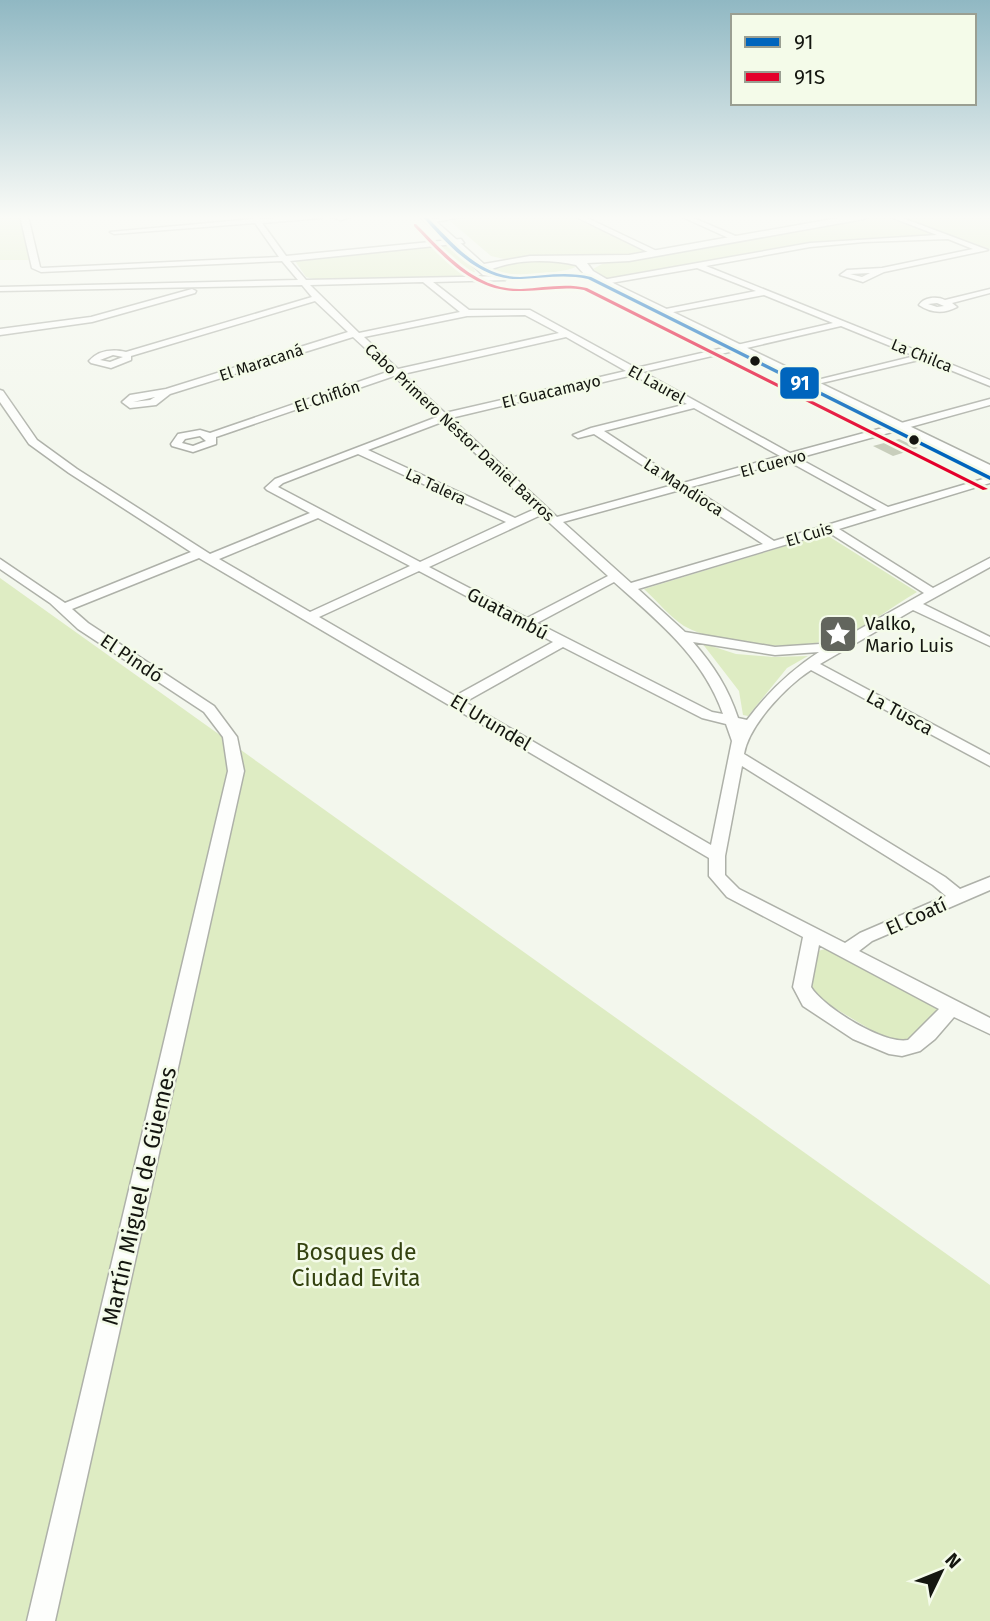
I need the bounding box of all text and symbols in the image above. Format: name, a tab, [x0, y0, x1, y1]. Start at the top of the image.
legend	[731, 14, 976, 105]
text: 91	[794, 29, 814, 55]
text: 91S	[794, 64, 825, 90]
street label: La Chilca	[888, 335, 955, 376]
street label: El Maracaná	[217, 340, 306, 385]
street label: Cabo Primero Néstor Daniel Barros	[361, 340, 558, 525]
unlabelled marker	[748, 354, 762, 368]
street label: El Laurel	[625, 361, 689, 408]
line badge: 91	[779, 366, 820, 400]
street label: El Guacamayo	[500, 371, 602, 412]
text: 91	[790, 372, 810, 395]
street label: El Chiflón	[292, 376, 362, 417]
unlabelled marker	[907, 433, 921, 447]
street label: El Cuervo	[738, 446, 808, 481]
street label: La Mandioca	[640, 455, 727, 520]
street label: La Talera	[403, 464, 469, 509]
street label: El Cuis	[784, 518, 835, 550]
street label: Guatambú	[463, 582, 552, 645]
place label: Valko, Mario Luis	[865, 612, 954, 657]
place icon: Valko, Mario Luis	[817, 613, 859, 655]
street label: El Pindó	[96, 629, 167, 688]
street label: La Tusca	[862, 685, 937, 740]
street label: El Urundel	[446, 689, 536, 756]
street label: El Coatí	[882, 893, 950, 940]
street label: Martín Miguel de Güemes	[96, 1064, 182, 1328]
park label: Bosques de Ciudad Evita	[291, 1238, 421, 1292]
north arrow	[906, 1537, 976, 1607]
text: N	[940, 1548, 966, 1573]

